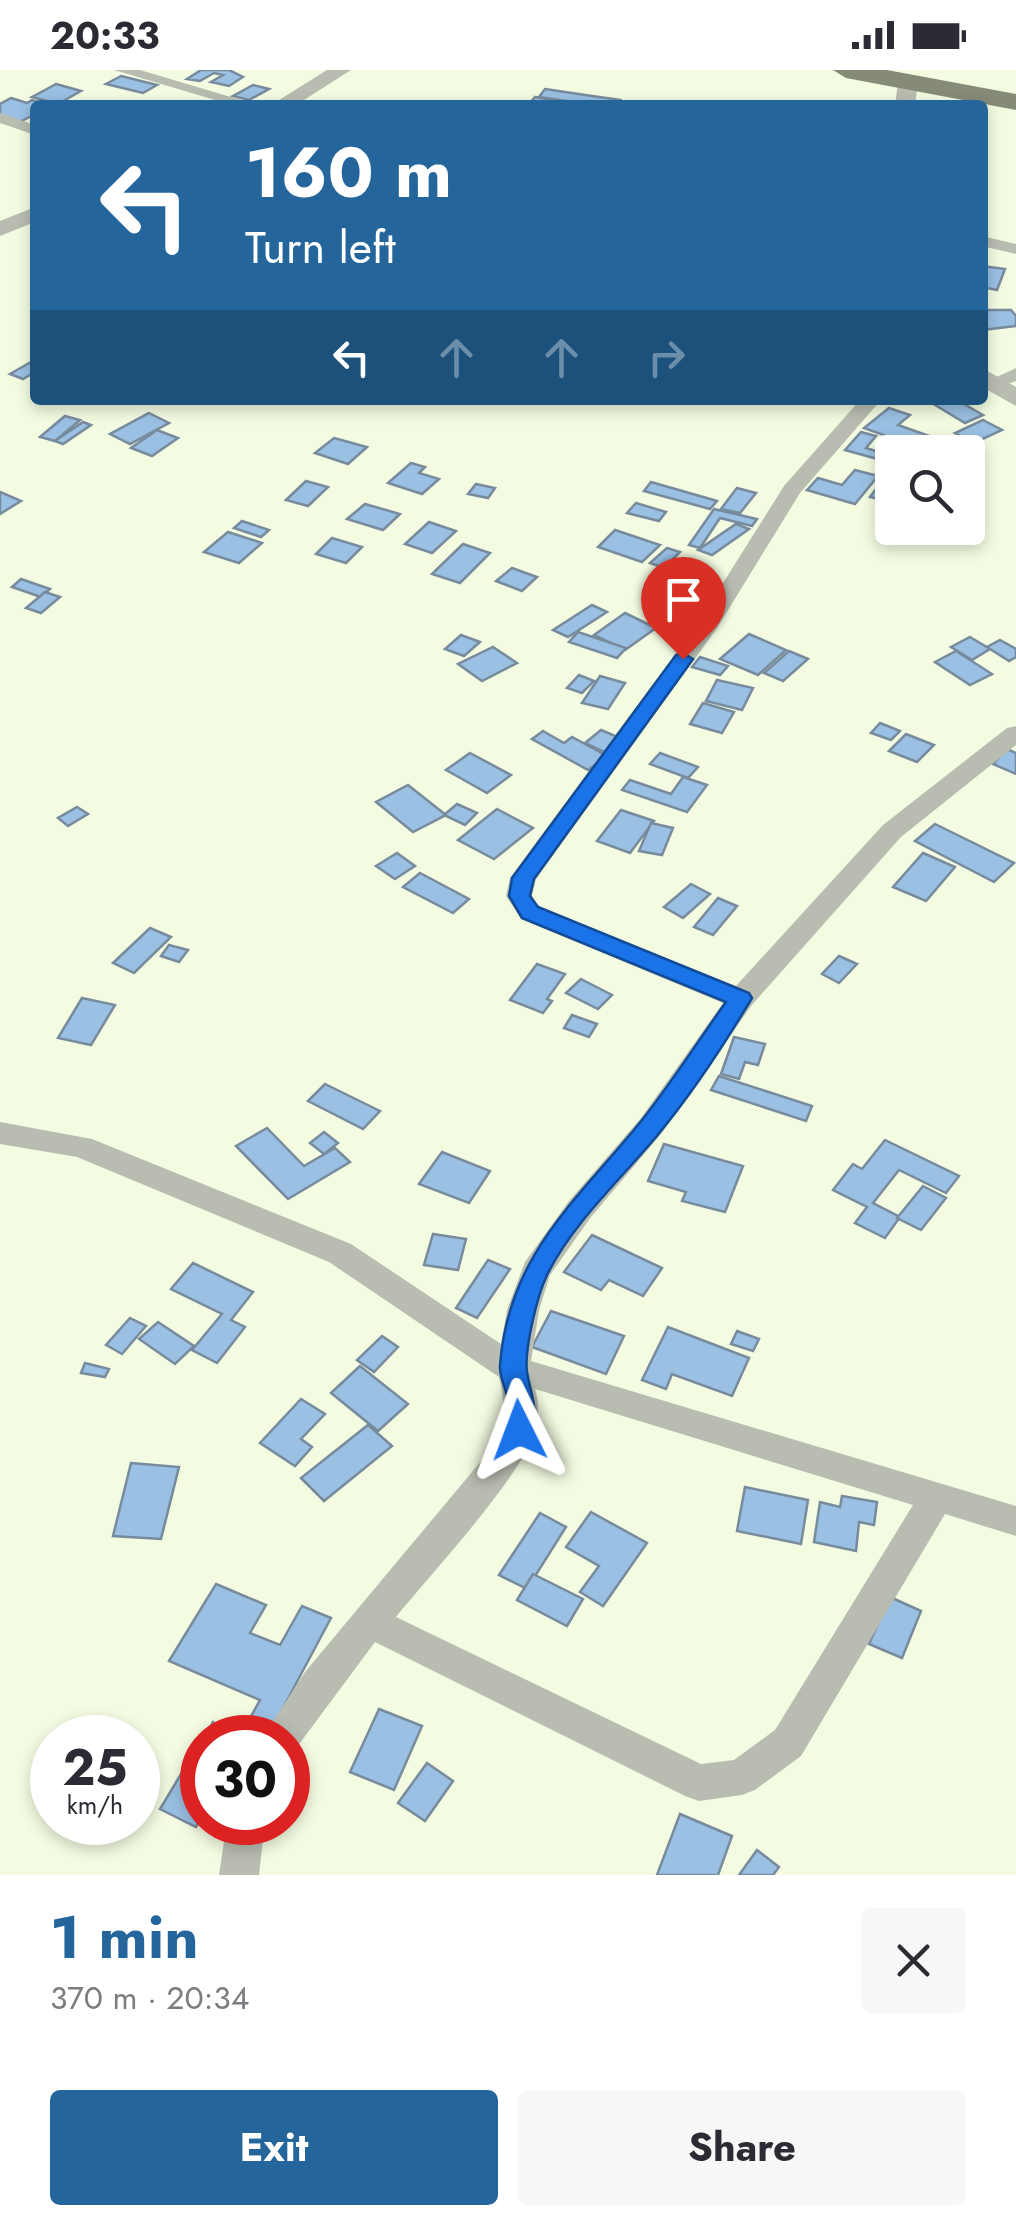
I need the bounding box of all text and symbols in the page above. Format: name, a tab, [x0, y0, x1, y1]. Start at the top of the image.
text: 20:33	[50, 8, 160, 63]
text: 160 m	[245, 122, 452, 223]
icon: left	[80, 140, 210, 270]
text: Turn left	[245, 215, 396, 280]
icon: left	[324, 330, 379, 385]
icon: ahead	[429, 330, 484, 385]
icon: ahead	[534, 330, 589, 385]
icon: right	[639, 330, 694, 385]
map controls	[875, 435, 985, 545]
button: search	[875, 435, 985, 545]
pin	[641, 557, 726, 660]
icon: arrive	[656, 572, 711, 627]
position arrow	[467, 1378, 571, 1482]
speed limit sign: 30	[180, 1715, 310, 1845]
text: 25	[62, 1731, 128, 1804]
text: km/h	[67, 1787, 123, 1823]
text: 1 min	[50, 1894, 199, 1981]
button: close	[861, 1908, 966, 2013]
text: 370 m · 20:34	[50, 1975, 250, 2021]
button: Exit	[50, 2090, 498, 2205]
button: Share	[518, 2090, 966, 2205]

